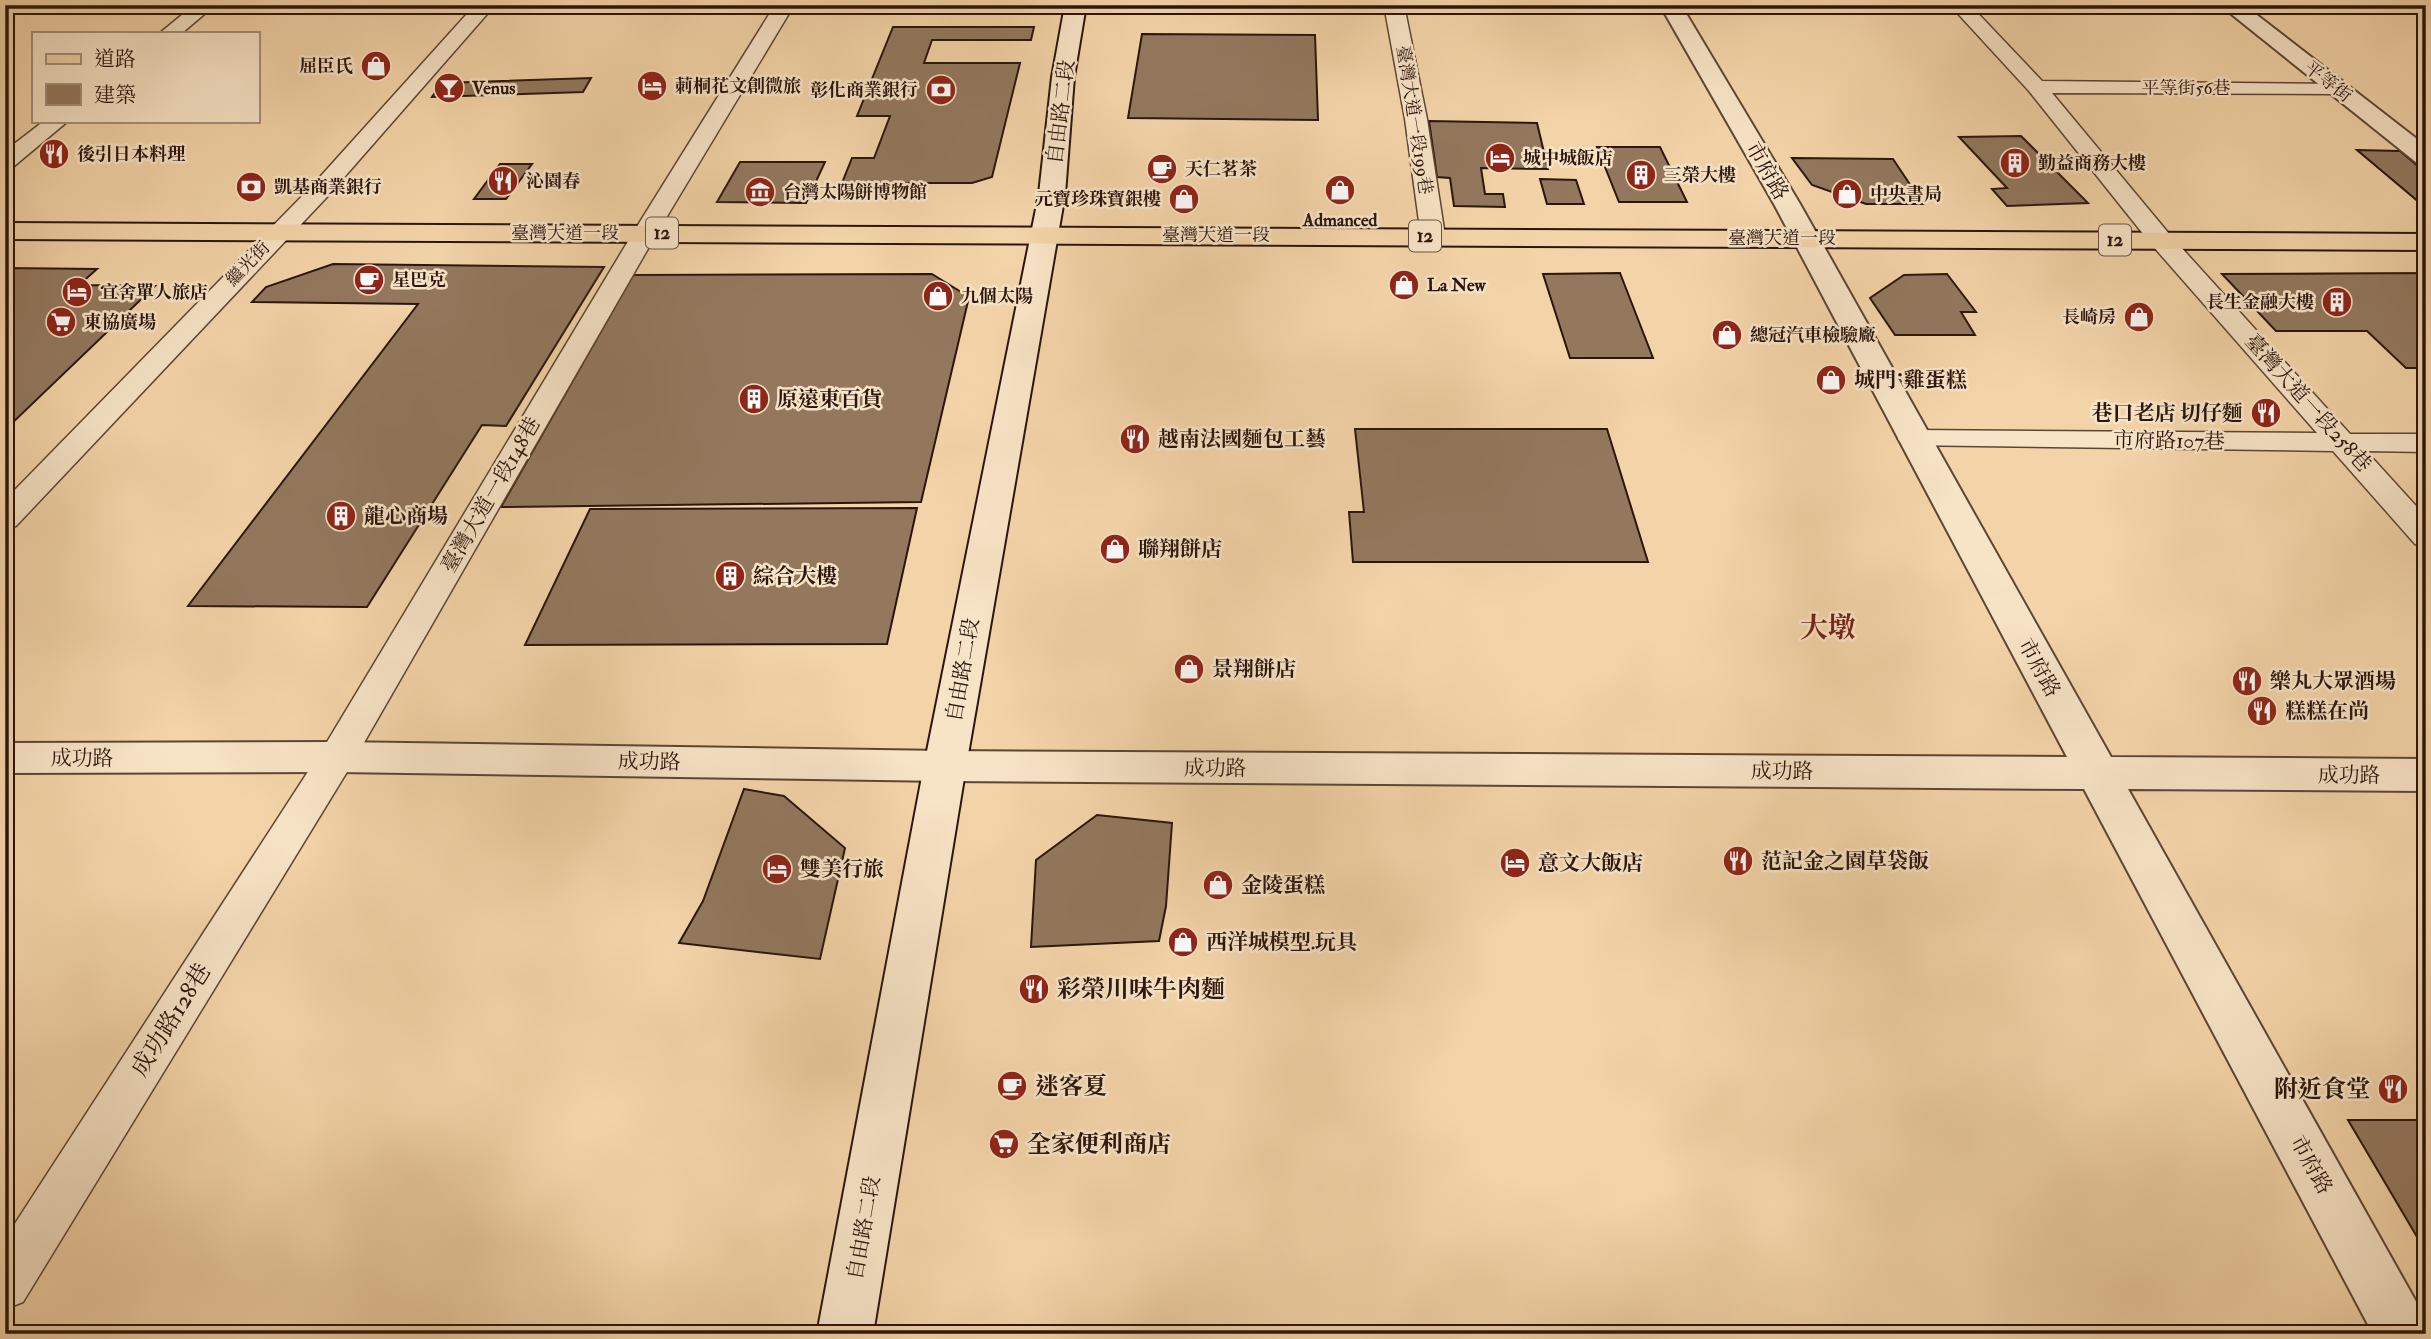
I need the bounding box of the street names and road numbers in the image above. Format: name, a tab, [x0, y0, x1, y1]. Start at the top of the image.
street label: 臺灣大道一段199巷	[1391, 44, 1437, 196]
street label: 平等街	[2300, 56, 2356, 108]
street label: 自由路二段	[1041, 58, 1081, 166]
street label: 平等街56巷	[2142, 77, 2230, 100]
street label: 市府路	[1740, 137, 1794, 205]
road number: 12	[646, 218, 678, 248]
road number: 12	[1409, 220, 1441, 252]
street label: 臺灣大道一段	[511, 222, 619, 245]
street label: 臺灣大道一段	[1162, 224, 1270, 247]
road number: 12	[2099, 224, 2131, 256]
street label: 臺灣大道一段	[1728, 227, 1836, 250]
street label: 繼光街	[221, 237, 275, 291]
street label: 臺灣大道一段258巷	[2239, 328, 2377, 478]
street label: 臺灣大道一段148巷	[435, 412, 547, 578]
street label: 市府路107巷	[2113, 427, 2225, 455]
street label: 自由路二段	[941, 616, 985, 724]
street label: 市府路	[2012, 634, 2066, 702]
street label: 成功路	[51, 745, 114, 772]
street label: 成功路	[617, 748, 681, 776]
street label: 成功路	[1184, 755, 1247, 782]
street label: 成功路	[1751, 758, 1814, 785]
street label: 成功路	[2318, 762, 2381, 789]
street label: 成功路128巷	[124, 958, 218, 1082]
street label: 市府路	[2284, 1131, 2338, 1199]
street label: 自由路二段	[842, 1174, 886, 1282]

